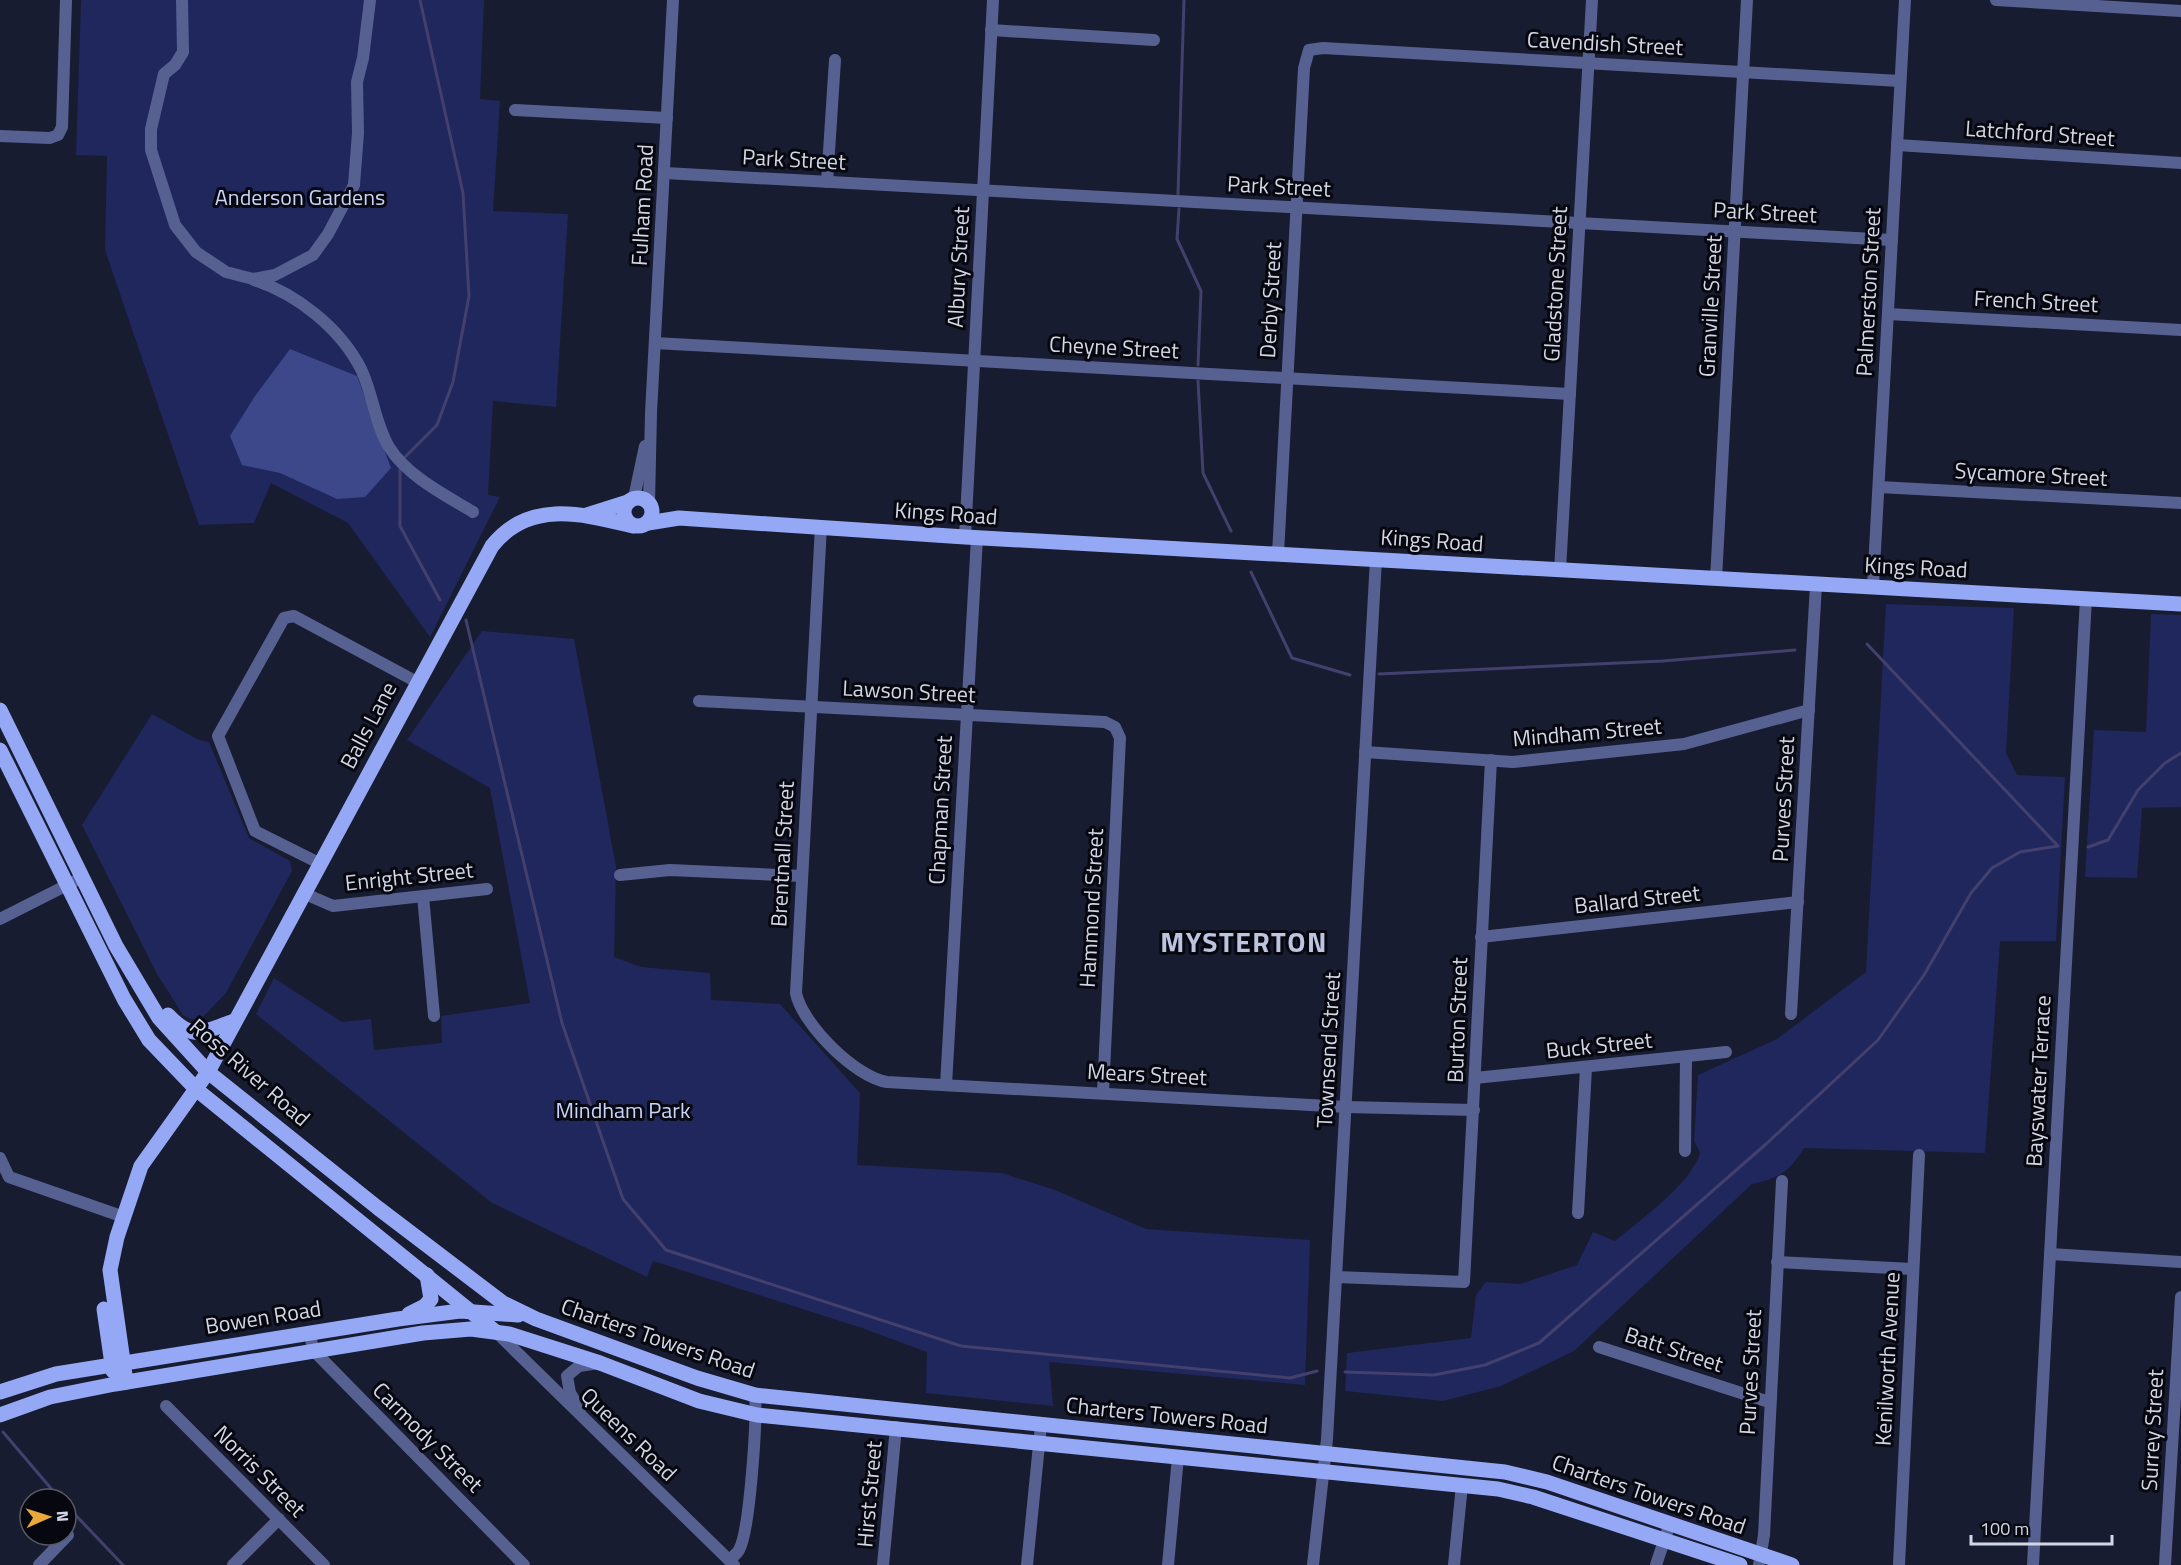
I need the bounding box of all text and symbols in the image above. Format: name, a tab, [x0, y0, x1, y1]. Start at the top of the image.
street label: Cavendish Street	[1526, 22, 1684, 64]
street label: Latchford Street	[1964, 111, 2116, 155]
street label: Park Street	[741, 139, 847, 179]
street label: Fulham Road	[622, 143, 662, 267]
street label: Park Street	[1226, 166, 1332, 206]
park label: Anderson Gardens	[215, 180, 385, 214]
street label: Park Street	[1712, 192, 1818, 232]
street label: Albury Street	[938, 205, 978, 328]
street label: Gladstone Street	[1534, 205, 1576, 362]
street label: Palmerston Street	[1847, 206, 1889, 377]
street label: Granville Street	[1689, 234, 1731, 378]
street label: Derby Street	[1250, 241, 1290, 359]
street label: French Street	[1973, 281, 2099, 321]
street label: Cheyne Street	[1048, 327, 1180, 367]
street label: Sycamore Street	[1954, 453, 2108, 495]
street label: Kings Road	[893, 492, 999, 534]
street label: Kings Road	[1379, 519, 1485, 561]
street label: Kings Road	[1864, 547, 1968, 587]
street label: Lawson Street	[841, 671, 977, 711]
street label: Balls Lane	[331, 675, 405, 775]
street label: Mindham Street	[1511, 709, 1663, 755]
street label: Chapman Street	[919, 734, 961, 885]
street label: Purves Street	[1763, 735, 1803, 863]
street label: Brentnall Street	[761, 780, 803, 928]
street label: Hammond Street	[1070, 827, 1112, 988]
street label: Enright Street	[343, 852, 475, 900]
street label: Ballard Street	[1572, 875, 1702, 923]
district label: MYSTERTON	[1160, 920, 1328, 963]
street label: Burton Street	[1438, 956, 1476, 1083]
street label: Townsend Street	[1307, 971, 1349, 1129]
street label: Bayswater Terrace	[2017, 994, 2059, 1168]
street label: Ross River Road	[182, 1010, 318, 1134]
street label: Buck Street	[1544, 1022, 1654, 1067]
street label: Mears Street	[1086, 1054, 1208, 1094]
park label: Mindham Park	[556, 1093, 691, 1127]
street label: Kenilworth Avenue	[1865, 1271, 1909, 1447]
street label: Charters Towers Road	[556, 1289, 760, 1387]
street label: Bowen Road	[203, 1291, 323, 1343]
street label: Purves Street	[1730, 1308, 1770, 1436]
street label: Batt Street	[1620, 1317, 1728, 1381]
street label: Surrey Street	[2132, 1368, 2172, 1492]
street label: Carmody Street	[365, 1374, 491, 1500]
street label: Queens Road	[573, 1379, 685, 1489]
street label: Charters Towers Road	[1064, 1387, 1270, 1443]
street label: Norris Street	[206, 1417, 314, 1525]
street label: Hirst Street	[847, 1439, 891, 1549]
street label: Charters Towers Road	[1547, 1445, 1751, 1543]
north arrow	[18, 1487, 78, 1547]
scale bar	[1971, 1508, 2112, 1546]
text: N	[51, 1510, 75, 1522]
text: 100 m	[1980, 1515, 2029, 1542]

